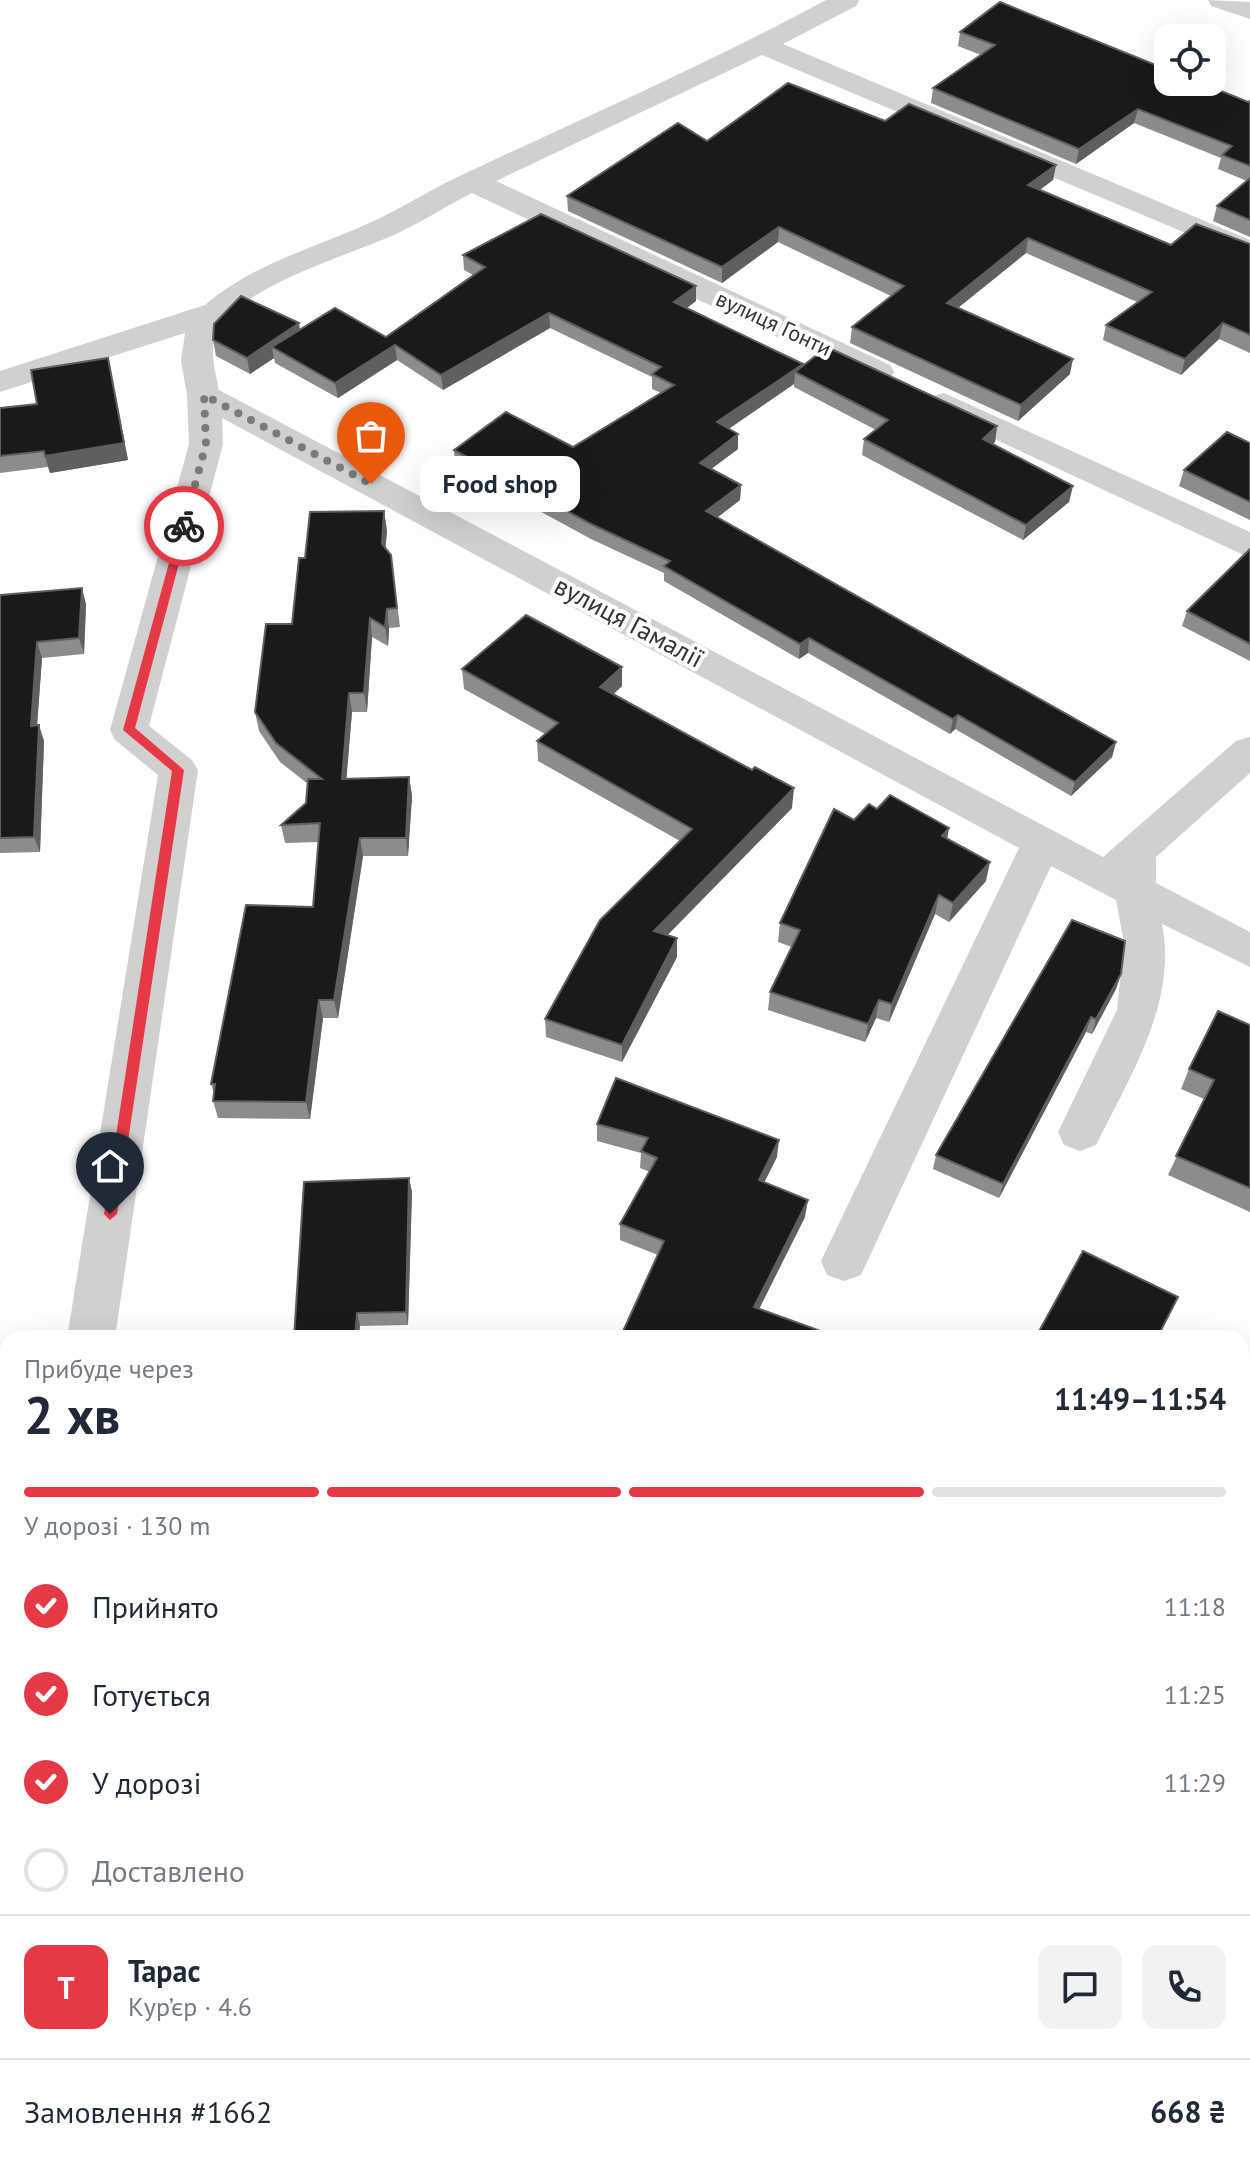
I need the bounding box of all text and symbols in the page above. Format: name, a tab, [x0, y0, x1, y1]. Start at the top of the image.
map controls	[1154, 24, 1226, 96]
button: locate	[1154, 24, 1226, 96]
street label: вулиця Гонти	[712, 284, 836, 362]
pin	[337, 402, 405, 484]
icon: bag	[349, 414, 393, 458]
callout: Food shop	[419, 456, 579, 512]
text: Food shop	[443, 467, 557, 500]
courier	[144, 486, 224, 566]
icon: bike	[162, 504, 206, 548]
street label: вулиця Гамалії	[549, 568, 709, 675]
pin	[76, 1132, 144, 1214]
icon: home	[88, 1144, 132, 1188]
text: Прибуде через	[24, 1352, 194, 1385]
text: 11:49–11:54	[1054, 1379, 1226, 1418]
text: 2 хв	[24, 1381, 120, 1448]
text: У дорозі · 130 m	[24, 1509, 210, 1542]
icon: check	[24, 1584, 68, 1628]
text: Прийнято	[92, 1587, 219, 1626]
text: 11:18	[1164, 1590, 1226, 1623]
icon: check	[24, 1672, 68, 1716]
text: Готується	[92, 1675, 211, 1714]
text: 11:25	[1164, 1678, 1226, 1711]
icon: check	[24, 1760, 68, 1804]
text: У дорозі	[92, 1763, 202, 1802]
text: 11:29	[1164, 1766, 1226, 1799]
text: Доставлено	[92, 1851, 245, 1890]
button: chat	[1038, 1945, 1122, 2029]
button: phone	[1142, 1945, 1226, 2029]
text: Тарас	[128, 1951, 200, 1990]
text: Т	[57, 1968, 75, 2007]
text: Кур’єр · 4.6	[128, 1990, 252, 2023]
text: Замовлення #1662	[24, 2092, 272, 2131]
text: 668 ₴	[1150, 2092, 1226, 2131]

